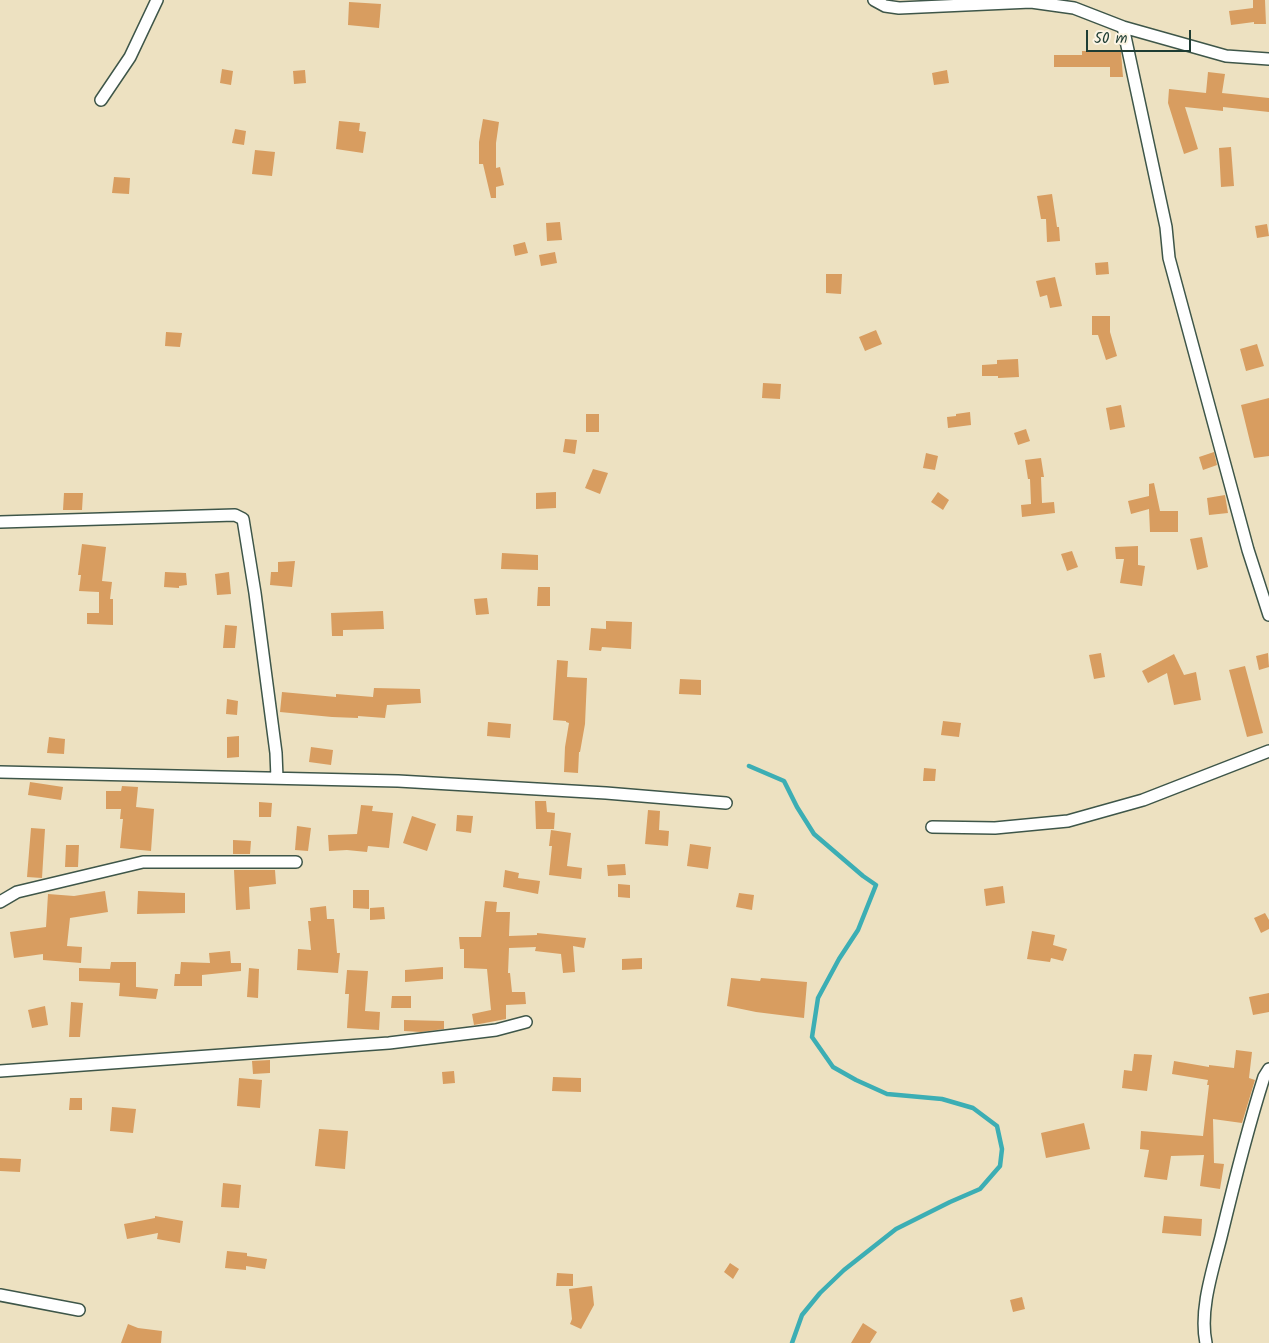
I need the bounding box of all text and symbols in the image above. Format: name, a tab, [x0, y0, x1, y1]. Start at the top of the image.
scale bar	[1089, 20, 1194, 52]
text: 50 m	[1094, 27, 1128, 51]

